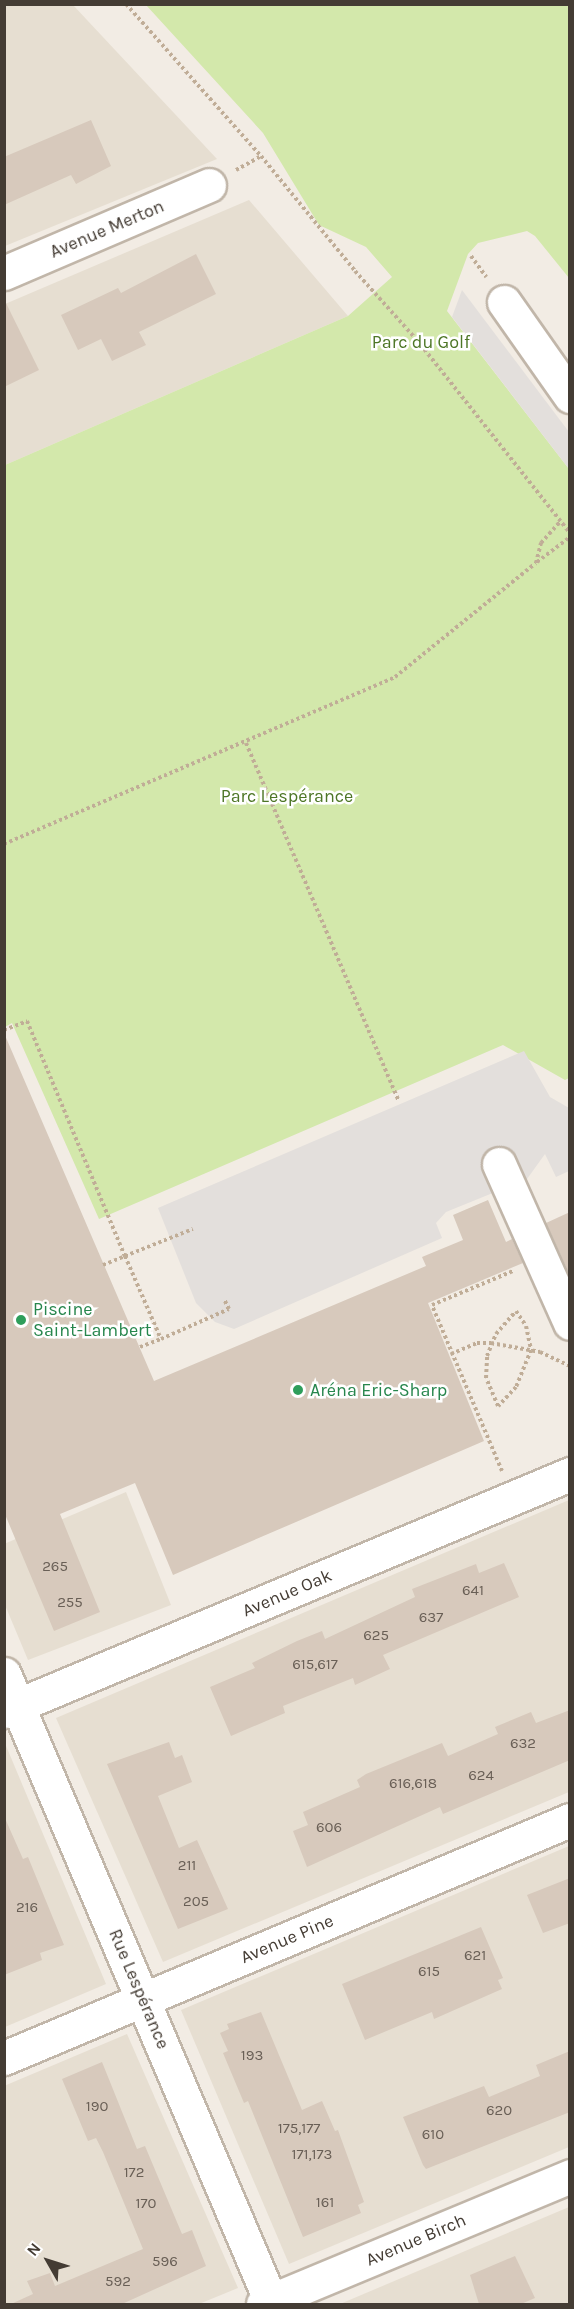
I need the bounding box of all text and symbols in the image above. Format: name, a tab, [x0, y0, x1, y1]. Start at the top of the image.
street label: Avenue Merton	[47, 195, 167, 263]
park label: Parc du Golf	[372, 331, 470, 353]
park label: Parc Lespérance	[221, 785, 353, 807]
place label: Piscine Saint-Lambert	[33, 1299, 151, 1342]
marker: Piscine Saint-Lambert	[14, 1313, 28, 1327]
place label: Aréna Eric-Sharp	[310, 1379, 447, 1401]
marker: Aréna Eric-Sharp	[291, 1383, 305, 1397]
house number: 265	[42, 1558, 68, 1576]
street label: Avenue Oak	[239, 1564, 335, 1622]
house number: 641	[462, 1582, 484, 1600]
house number: 255	[57, 1594, 83, 1612]
house number: 637	[419, 1609, 443, 1627]
house number: 625	[363, 1627, 389, 1645]
house number: 615,617	[292, 1656, 338, 1674]
house number: 632	[510, 1735, 536, 1753]
house number: 624	[468, 1767, 494, 1785]
house number: 616,618	[389, 1775, 437, 1793]
house number: 606	[316, 1819, 342, 1837]
house number: 211	[178, 1857, 196, 1875]
house number: 205	[183, 1893, 209, 1911]
house number: 216	[16, 1899, 38, 1917]
street label: Avenue Pine	[237, 1910, 337, 1968]
street label: Rue Lespérance	[104, 1926, 174, 2052]
house number: 621	[464, 1947, 486, 1965]
house number: 615	[418, 1963, 440, 1981]
house number: 193	[241, 2047, 263, 2065]
house number: 190	[86, 2098, 108, 2116]
house number: 620	[486, 2102, 512, 2120]
house number: 175,177	[278, 2120, 320, 2138]
house number: 610	[422, 2126, 444, 2144]
house number: 171,173	[292, 2146, 332, 2164]
house number: 172	[124, 2164, 144, 2182]
house number: 161	[316, 2194, 334, 2212]
house number: 170	[136, 2195, 156, 2213]
street label: Avenue Birch	[363, 2209, 469, 2271]
north arrow	[18, 2231, 78, 2291]
text: N	[23, 2239, 45, 2260]
house number: 596	[152, 2253, 178, 2271]
house number: 592	[105, 2273, 131, 2291]

